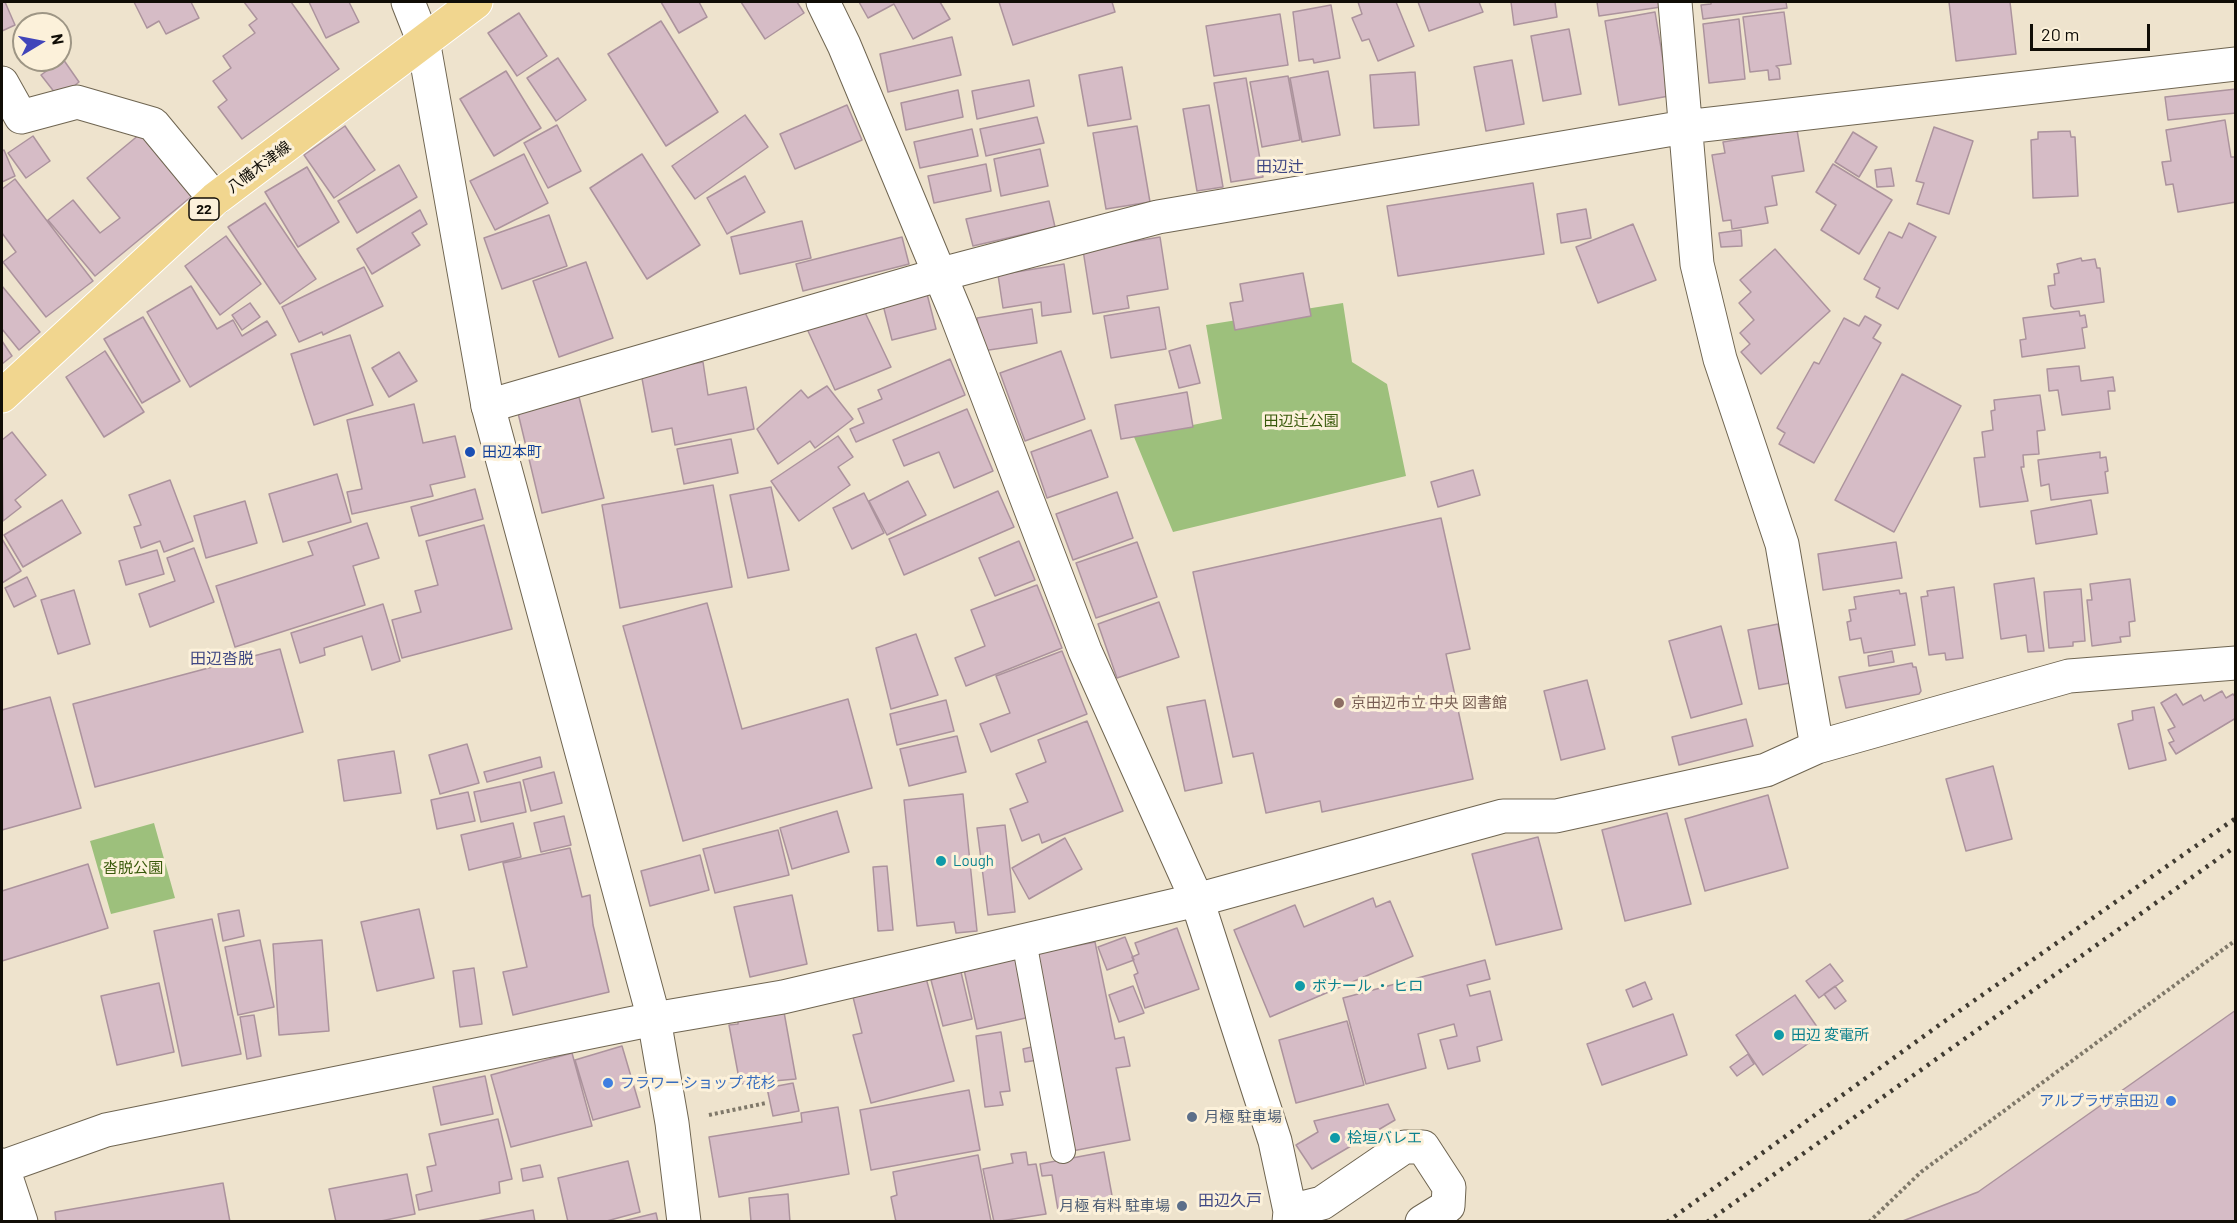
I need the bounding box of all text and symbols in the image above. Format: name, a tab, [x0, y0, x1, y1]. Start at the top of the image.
north arrow	[12, 12, 72, 72]
scale bar	[2033, 12, 2153, 50]
text: 20 m	[2041, 23, 2079, 45]
text: N	[48, 32, 69, 46]
street label: 八幡木津線	[224, 137, 294, 197]
district label: 田辺辻	[1256, 157, 1304, 177]
road number: 22	[189, 198, 219, 220]
park label: 田辺辻公園	[1264, 412, 1338, 430]
place label: 田辺本町	[482, 443, 542, 461]
marker: 田辺本町	[463, 445, 477, 459]
district label: 田辺沓脱	[190, 649, 254, 669]
place label: 京田辺市立 中央 図書館	[1351, 694, 1507, 712]
marker: 京田辺市立 中央 図書館	[1332, 696, 1346, 710]
place label: Lough	[953, 852, 994, 870]
marker: Lough	[934, 854, 948, 868]
park label: 沓脱公園	[103, 859, 163, 877]
place label: ボナール ・ ヒロ	[1312, 977, 1423, 995]
marker: ボナール ・ ヒロ	[1293, 979, 1307, 993]
place label: 田辺 変電所	[1791, 1026, 1869, 1044]
marker: 田辺 変電所	[1772, 1028, 1786, 1042]
place label: フラワー ショップ 花杉	[620, 1074, 776, 1092]
marker: フラワー ショップ 花杉	[601, 1076, 615, 1090]
place label: アルプラザ京田辺	[2039, 1092, 2159, 1110]
marker: アルプラザ京田辺	[2164, 1094, 2178, 1108]
place label: 月極 駐車場	[1204, 1108, 1282, 1126]
marker: 月極 駐車場	[1185, 1110, 1199, 1124]
place label: 桧垣バレエ	[1347, 1129, 1422, 1147]
marker: 桧垣バレエ	[1328, 1131, 1342, 1145]
district label: 田辺久戸	[1198, 1191, 1262, 1211]
place label: 月極 有料 駐車場	[1059, 1197, 1170, 1215]
marker: 月極 有料 駐車場	[1175, 1199, 1189, 1213]

